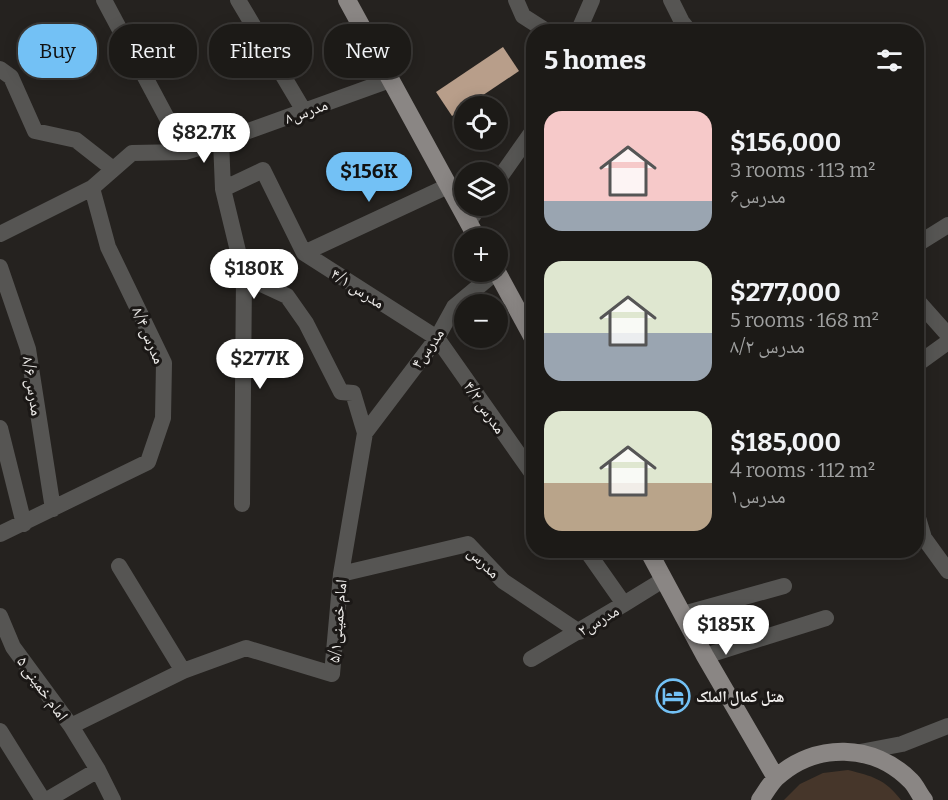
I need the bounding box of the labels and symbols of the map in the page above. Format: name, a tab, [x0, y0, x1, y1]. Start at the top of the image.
street label: مدرس۸	[282, 95, 331, 129]
pin: $82.7K	[155, 113, 253, 164]
pin: $156K	[327, 152, 411, 203]
pin: $180K	[212, 249, 296, 300]
street label: مدرس ۴/۱	[327, 264, 388, 314]
street label: مدرس ۸/۴	[127, 304, 169, 367]
street label: مدرس۴	[407, 325, 449, 373]
pin: $277K	[218, 339, 302, 390]
street label: مدرس ۸/۶	[17, 355, 47, 417]
street label: مدرس ۴/۲	[459, 377, 510, 438]
street label: مدرس	[463, 543, 504, 583]
street label: امام خمینی۵/۱	[324, 578, 352, 664]
street label: مدرس۲	[574, 601, 623, 641]
pin: $185K	[684, 605, 768, 656]
street label: امام خمینی ۵	[12, 652, 72, 725]
hotel icon: هتل کمال الملک	[655, 678, 691, 714]
place label: هتل کمال الملک	[696, 687, 785, 706]

